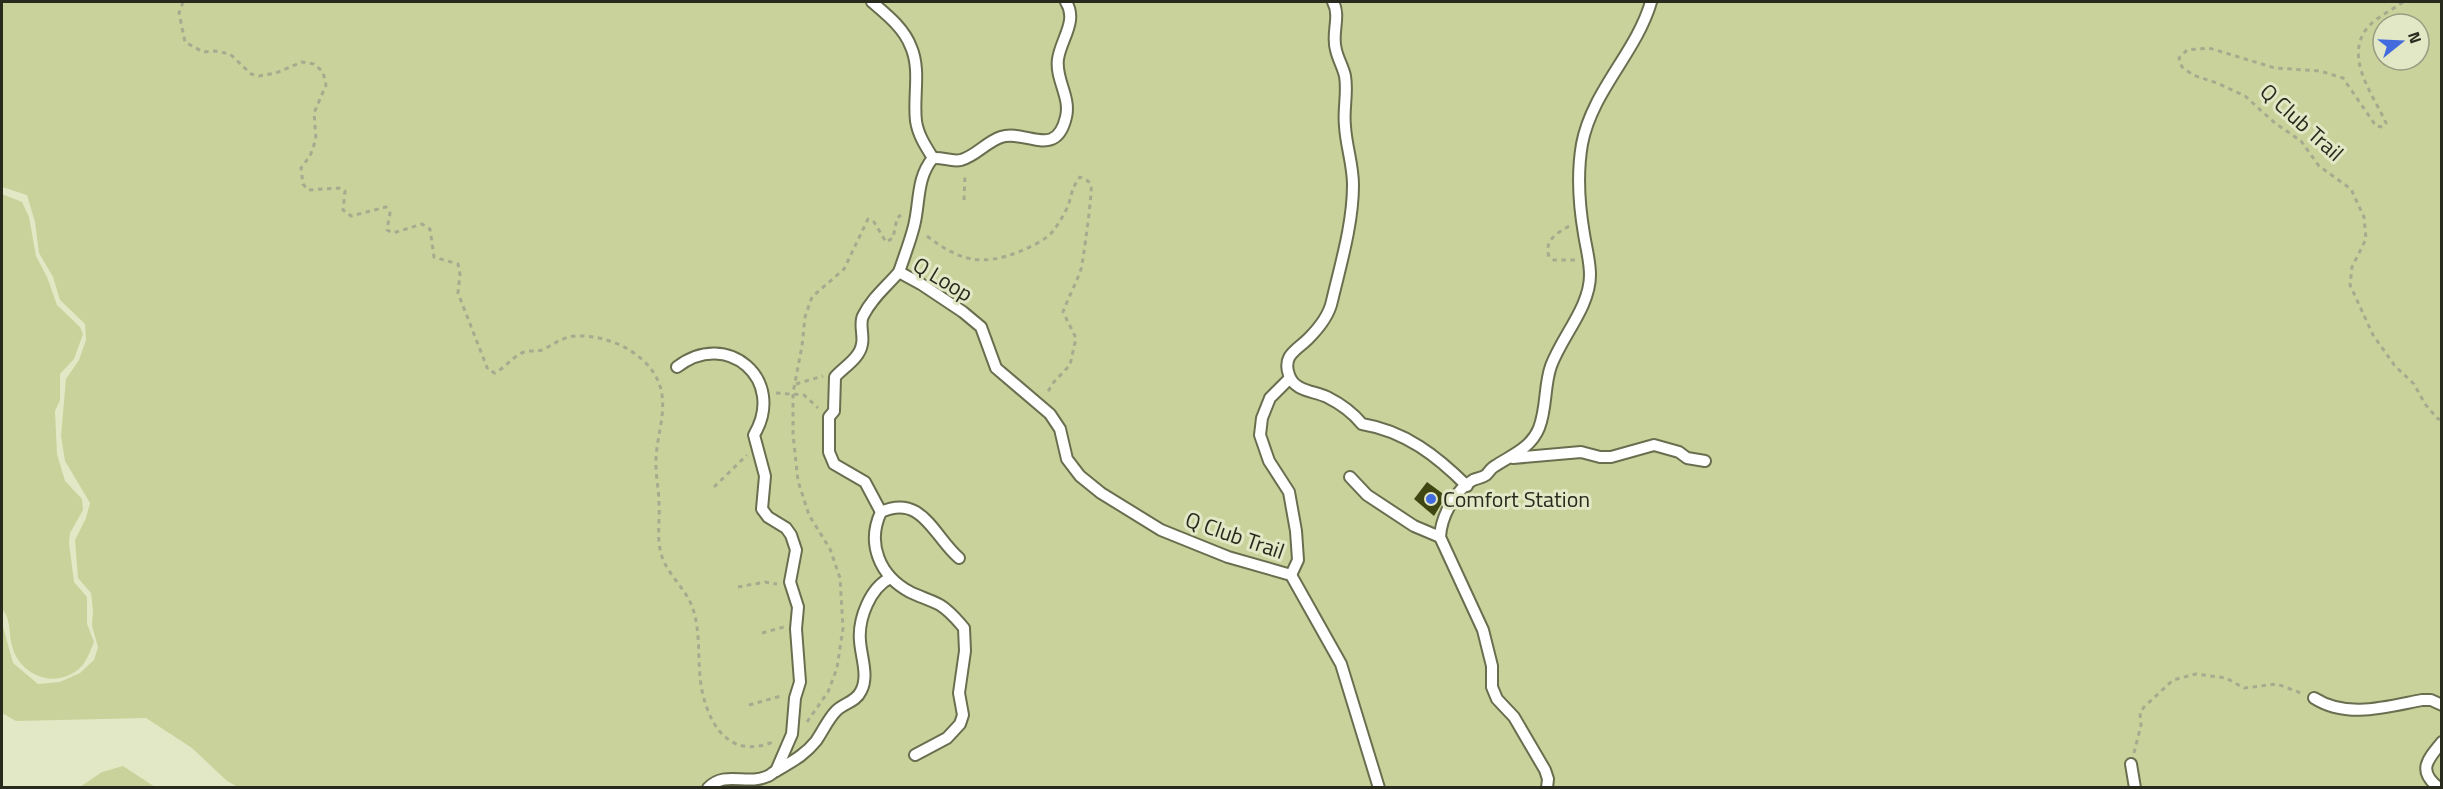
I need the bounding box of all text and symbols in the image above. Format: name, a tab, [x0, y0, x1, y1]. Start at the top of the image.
north arrow	[2371, 12, 2431, 72]
text: N	[2402, 28, 2428, 46]
street label: Q Club Trail	[2252, 75, 2352, 169]
street label: Q Loop	[907, 248, 979, 310]
place label: Comfort Station	[1443, 482, 1590, 516]
marker: Comfort Station	[1424, 492, 1438, 506]
street label: Q Club Trail	[1181, 502, 1289, 568]

